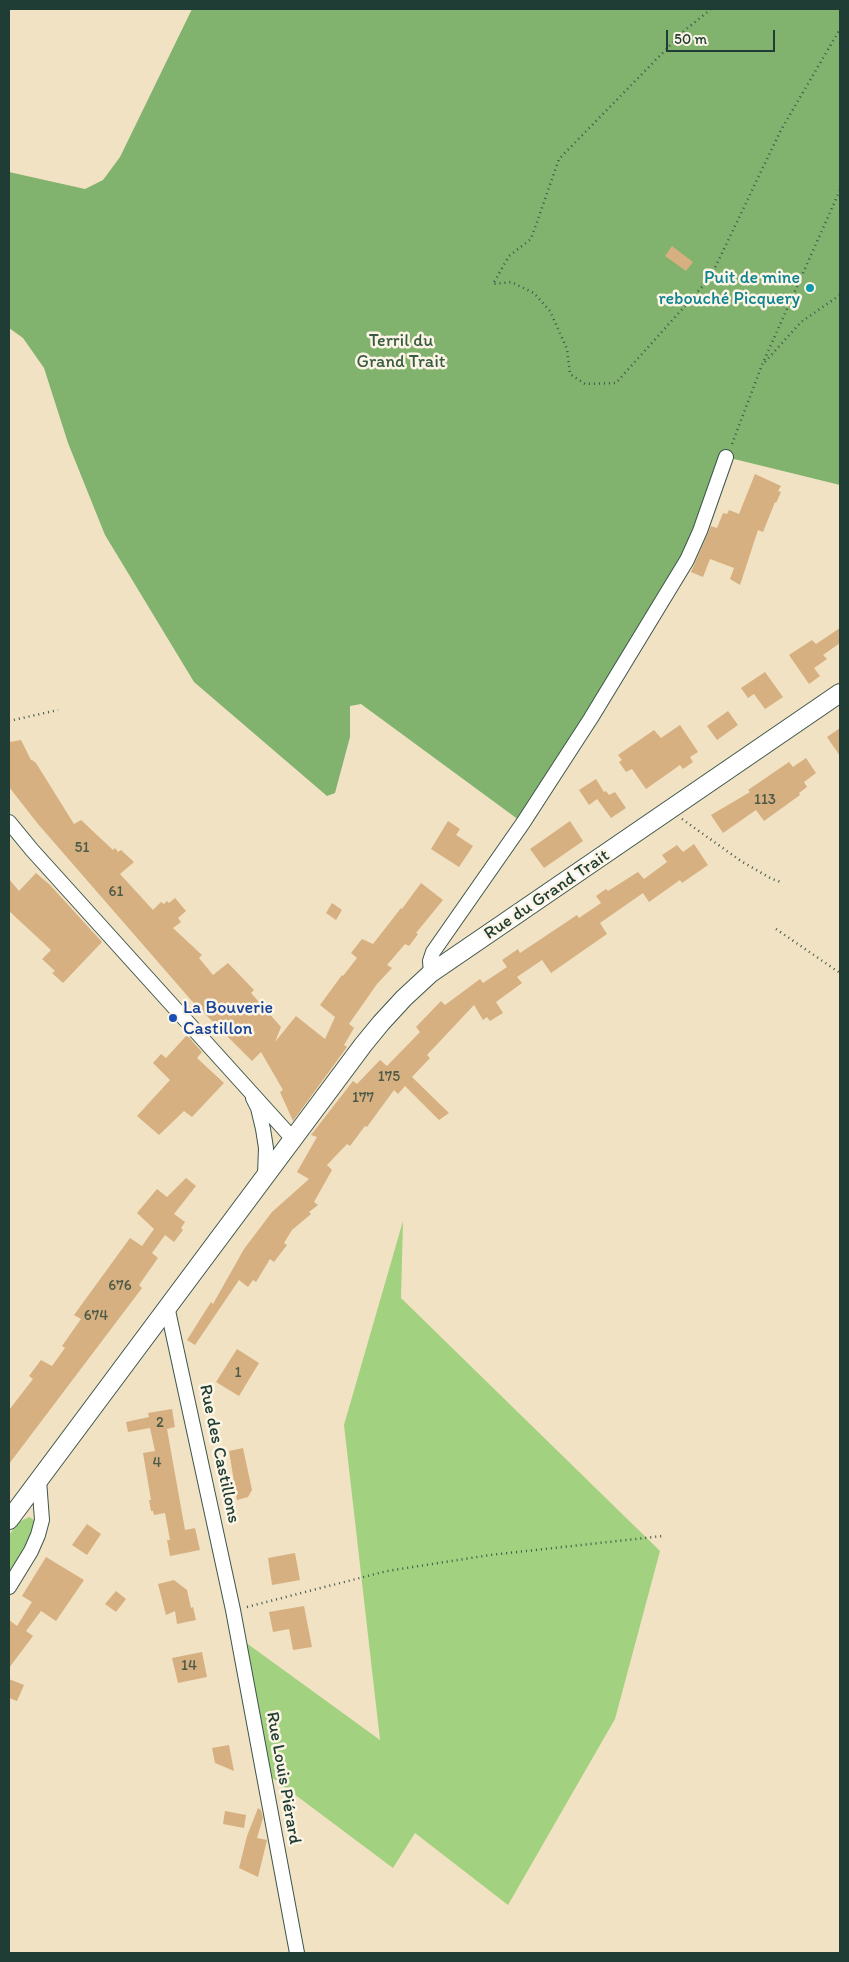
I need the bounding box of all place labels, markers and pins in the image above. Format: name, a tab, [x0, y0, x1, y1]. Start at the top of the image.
place label: Puit de mine rebouché Picquery	[658, 267, 800, 310]
marker: Puit de mine rebouché Picquery	[804, 282, 816, 294]
place label: La Bouverie Castillon	[183, 997, 273, 1040]
marker: La Bouverie Castillon	[167, 1012, 179, 1024]

